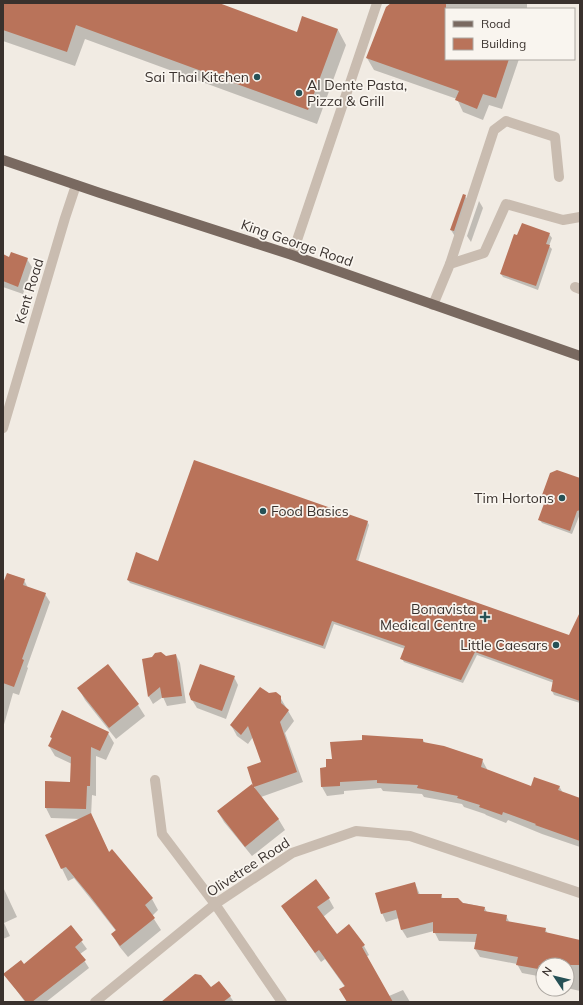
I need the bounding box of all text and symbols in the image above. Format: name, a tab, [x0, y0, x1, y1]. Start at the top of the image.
legend	[445, 8, 575, 60]
text: Road	[481, 16, 510, 31]
text: Building	[481, 36, 526, 51]
place label: Sai Thai Kitchen	[145, 68, 249, 86]
marker: Sai Thai Kitchen	[252, 72, 262, 82]
place label: Al Dente Pasta, Pizza & Grill	[307, 76, 407, 110]
marker: Al Dente Pasta, Pizza & Grill	[294, 88, 304, 98]
street label: King George Road	[239, 215, 355, 271]
street label: Kent Road	[11, 256, 47, 326]
place label: Tim Hortons	[474, 489, 554, 507]
marker: Tim Hortons	[557, 493, 567, 503]
place label: Food Basics	[271, 502, 349, 520]
marker: Food Basics	[258, 506, 268, 516]
place label: Bonavista Medical Centre	[380, 600, 476, 634]
marker: Bonavista Medical Centre	[479, 611, 491, 623]
place label: Little Caesars	[460, 636, 548, 654]
marker: Little Caesars	[551, 640, 561, 650]
street label: Olivetree Road	[203, 833, 293, 901]
north arrow	[535, 957, 575, 997]
text: N	[539, 964, 555, 979]

